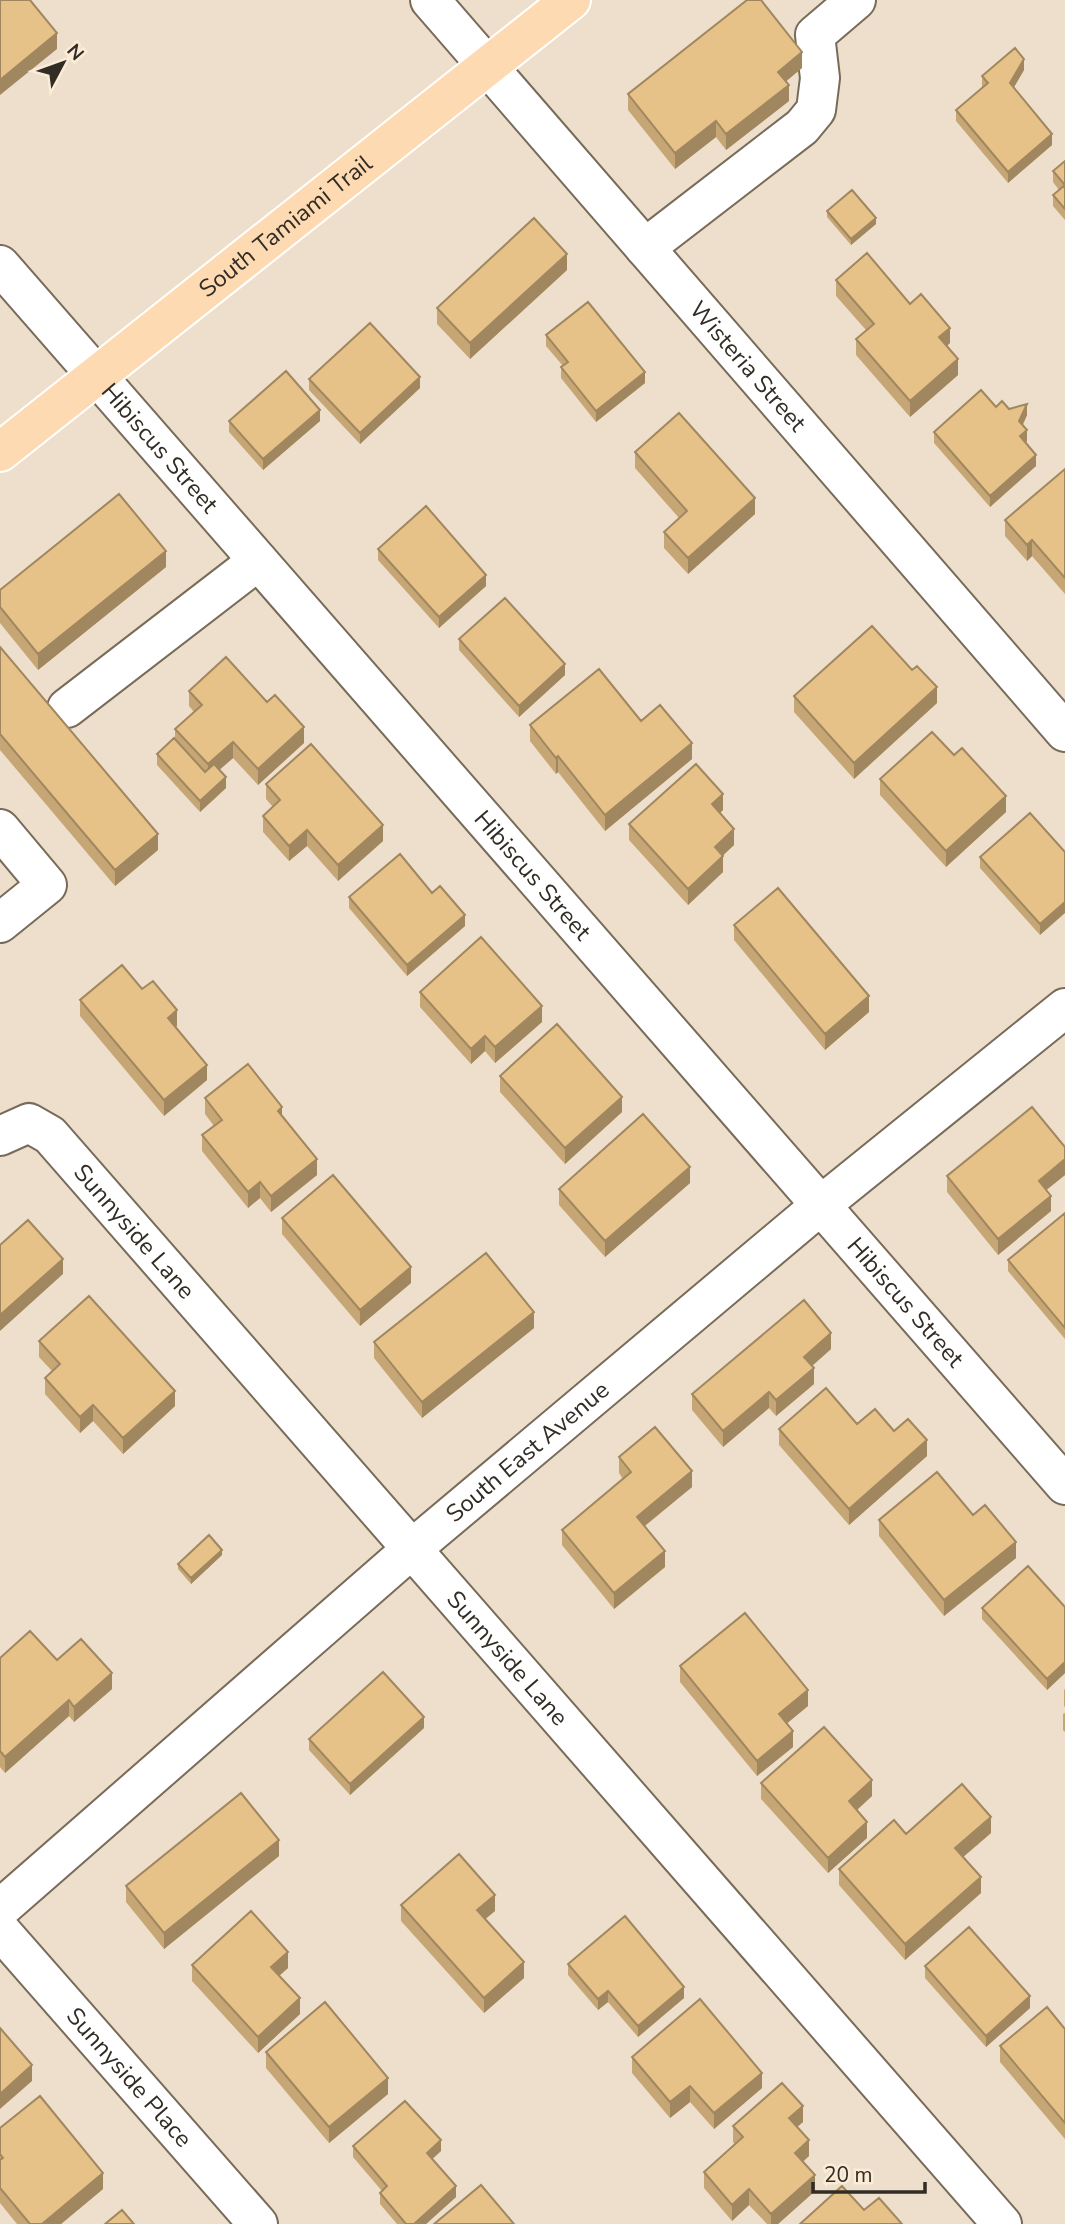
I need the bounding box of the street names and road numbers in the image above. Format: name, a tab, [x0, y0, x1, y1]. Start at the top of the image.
street label: South Tamiami Trail	[192, 147, 379, 305]
street label: Wisteria Street	[682, 294, 814, 439]
street label: Hibiscus Street	[94, 376, 226, 520]
street label: Hibiscus Street	[467, 803, 599, 948]
street label: Sunnyside Lane	[66, 1157, 202, 1306]
street label: Hibiscus Street	[840, 1231, 972, 1375]
street label: South East Avenue	[439, 1374, 616, 1530]
street label: Sunnyside Lane	[440, 1584, 575, 1733]
street label: Sunnyside Place	[59, 2001, 199, 2154]

